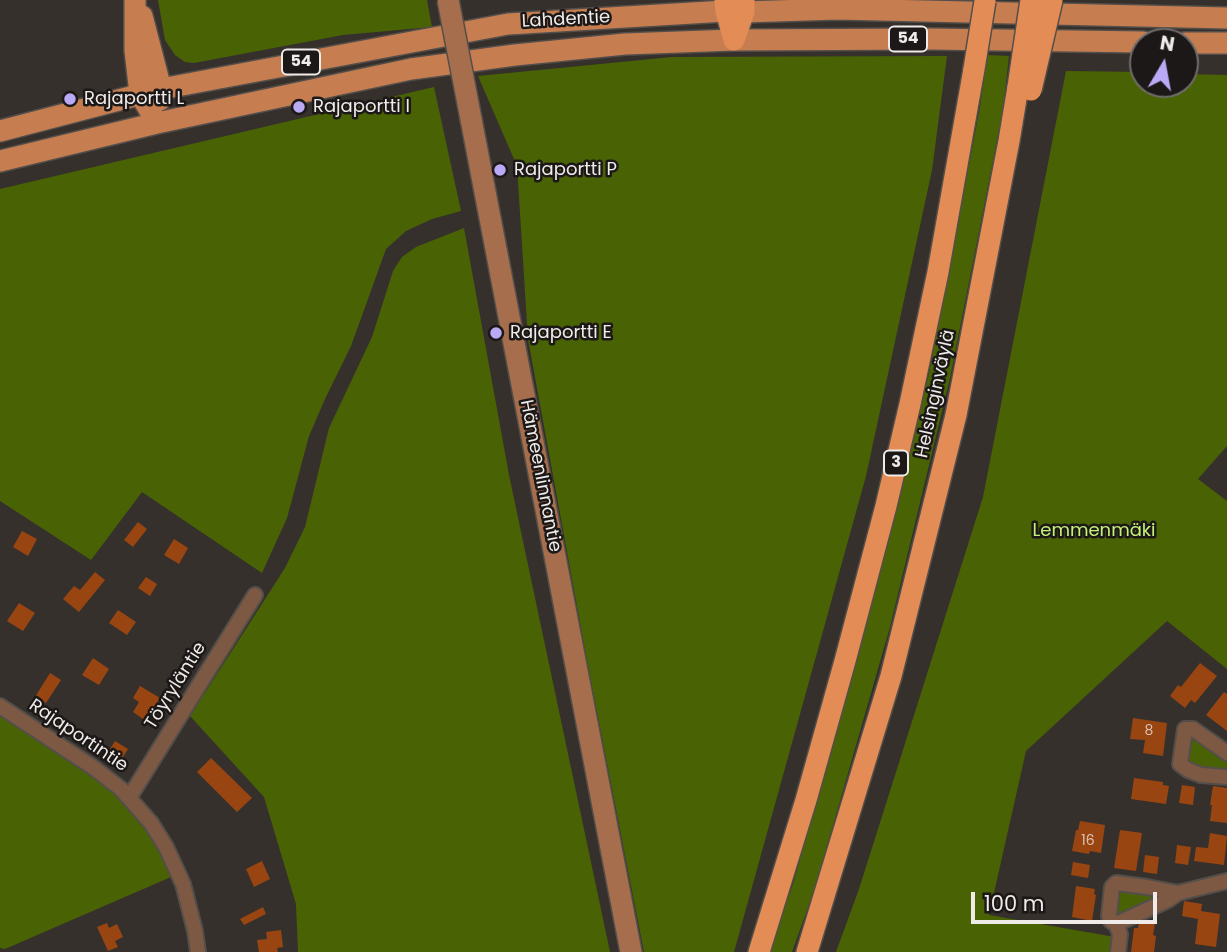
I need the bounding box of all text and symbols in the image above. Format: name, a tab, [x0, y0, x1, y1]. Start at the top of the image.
street label: Lahdentie	[521, 7, 611, 33]
road number: 54	[889, 26, 927, 52]
north arrow	[1129, 28, 1199, 98]
text: N	[1158, 29, 1177, 58]
road number: 54	[282, 50, 320, 74]
place label: Rajaportti L	[84, 88, 184, 110]
marker: Rajaportti L	[62, 91, 78, 107]
place label: Rajaportti I	[313, 96, 410, 118]
marker: Rajaportti I	[291, 99, 307, 115]
place label: Rajaportti P	[514, 159, 617, 181]
marker: Rajaportti P	[492, 162, 508, 178]
place label: Rajaportti E	[510, 322, 612, 344]
marker: Rajaportti E	[488, 325, 504, 341]
street label: Helsinginväylä	[912, 328, 960, 460]
street label: Hämeenlinnantie	[515, 398, 565, 554]
road number: 3	[884, 450, 908, 476]
park label: Lemmenmäki	[1032, 520, 1156, 542]
street label: Töyryläntie	[141, 639, 211, 733]
street label: Rajaportintie	[24, 695, 132, 777]
house number: 8	[1145, 723, 1153, 739]
house number: 16	[1081, 833, 1095, 849]
scale bar	[975, 878, 1160, 922]
text: 100 m	[984, 889, 1044, 918]

